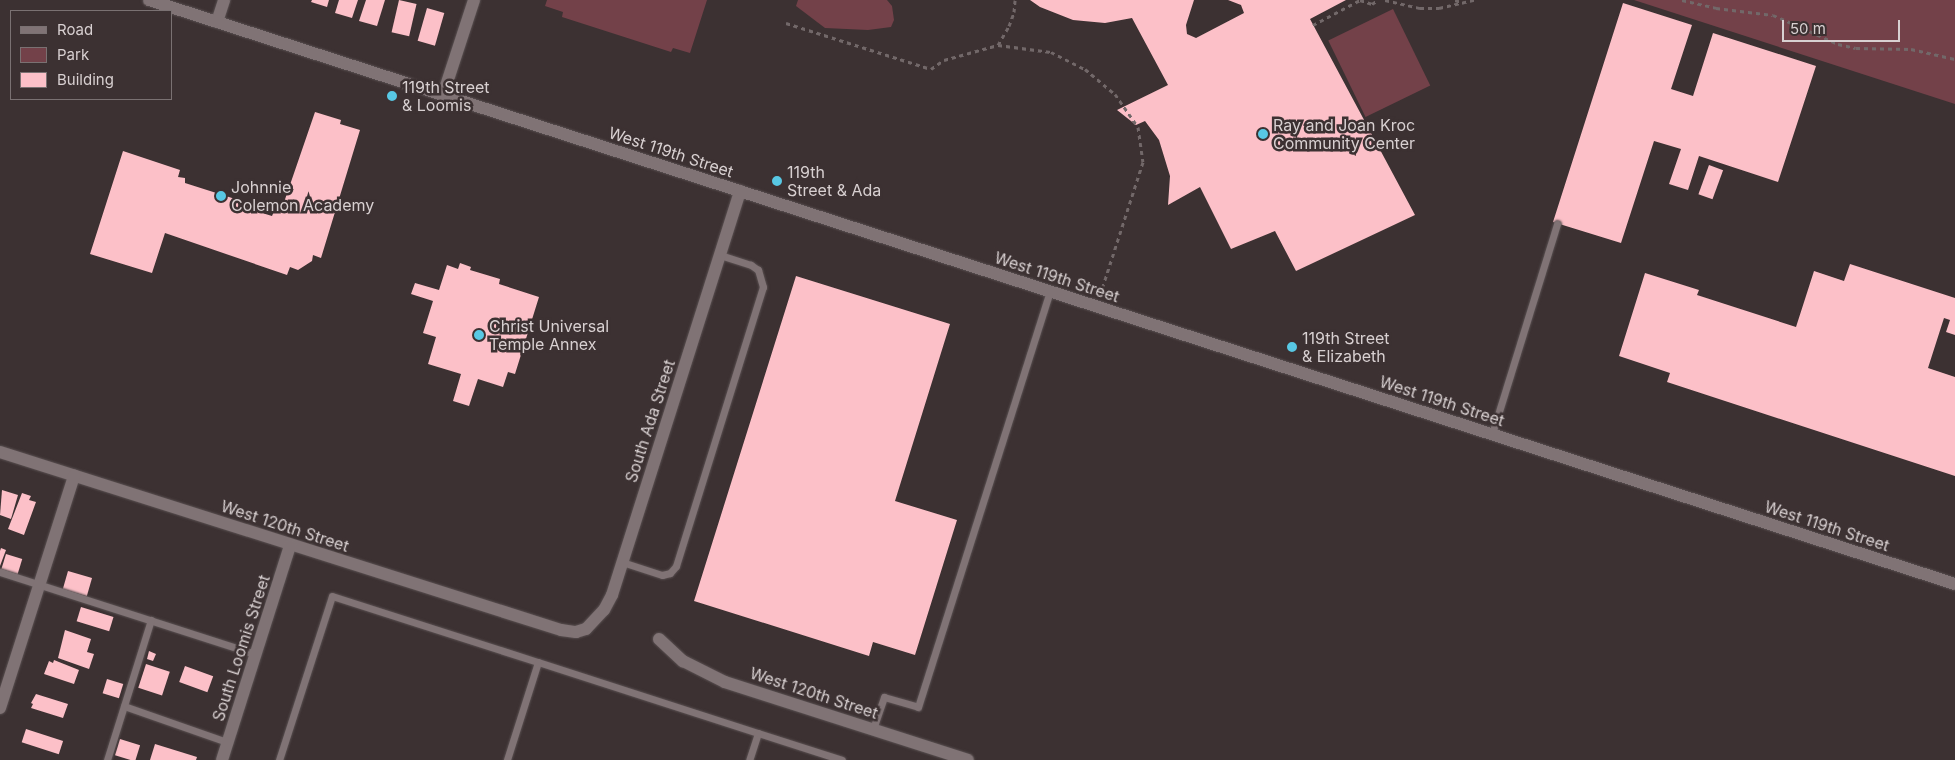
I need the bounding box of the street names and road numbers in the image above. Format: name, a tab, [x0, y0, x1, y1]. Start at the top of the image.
street label: West 119th Street	[606, 123, 736, 181]
street label: West 119th Street	[992, 248, 1122, 306]
street label: South Ada Street	[621, 357, 679, 485]
street label: West 119th Street	[1377, 372, 1507, 430]
street label: West 120th Street	[219, 496, 351, 556]
street label: West 119th Street	[1762, 497, 1892, 555]
street label: South Loomis Street	[208, 572, 274, 724]
street label: West 120th Street	[748, 663, 880, 723]

